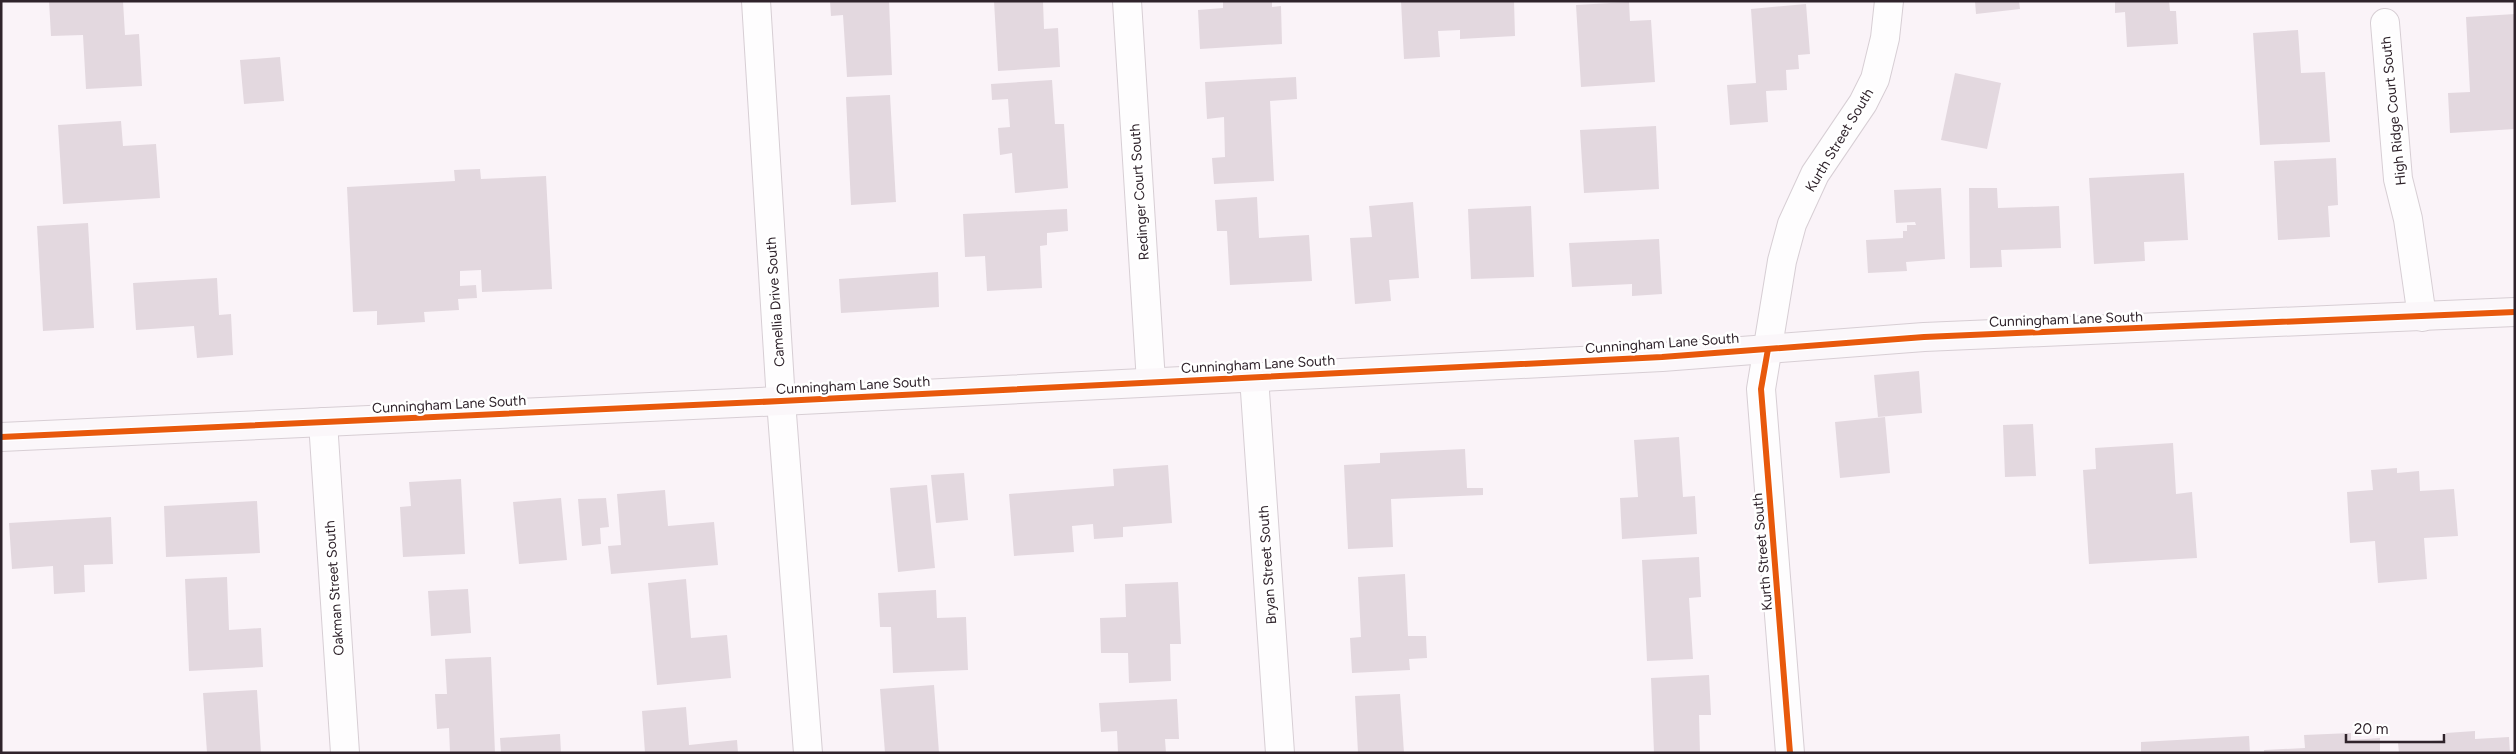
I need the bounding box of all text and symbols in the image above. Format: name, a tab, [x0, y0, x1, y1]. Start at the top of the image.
street label: High Ridge Court South	[2377, 35, 2410, 186]
street label: Kurth Street South	[1802, 85, 1877, 195]
street label: Redinger Court South	[1126, 123, 1153, 261]
street label: Camellia Drive South	[762, 236, 789, 368]
street label: Cunningham Lane South	[1989, 308, 2143, 331]
street label: Cunningham Lane South	[1585, 330, 1740, 357]
street label: Cunningham Lane South	[1181, 352, 1336, 377]
street label: Cunningham Lane South	[776, 373, 931, 398]
street label: Cunningham Lane South	[372, 392, 527, 417]
street label: Kurth Street South	[1749, 492, 1776, 611]
street label: Bryan Street South	[1255, 505, 1280, 625]
street label: Oakman Street South	[321, 520, 348, 656]
scale bar	[2346, 712, 2444, 744]
text: 20 m	[2354, 720, 2388, 738]

